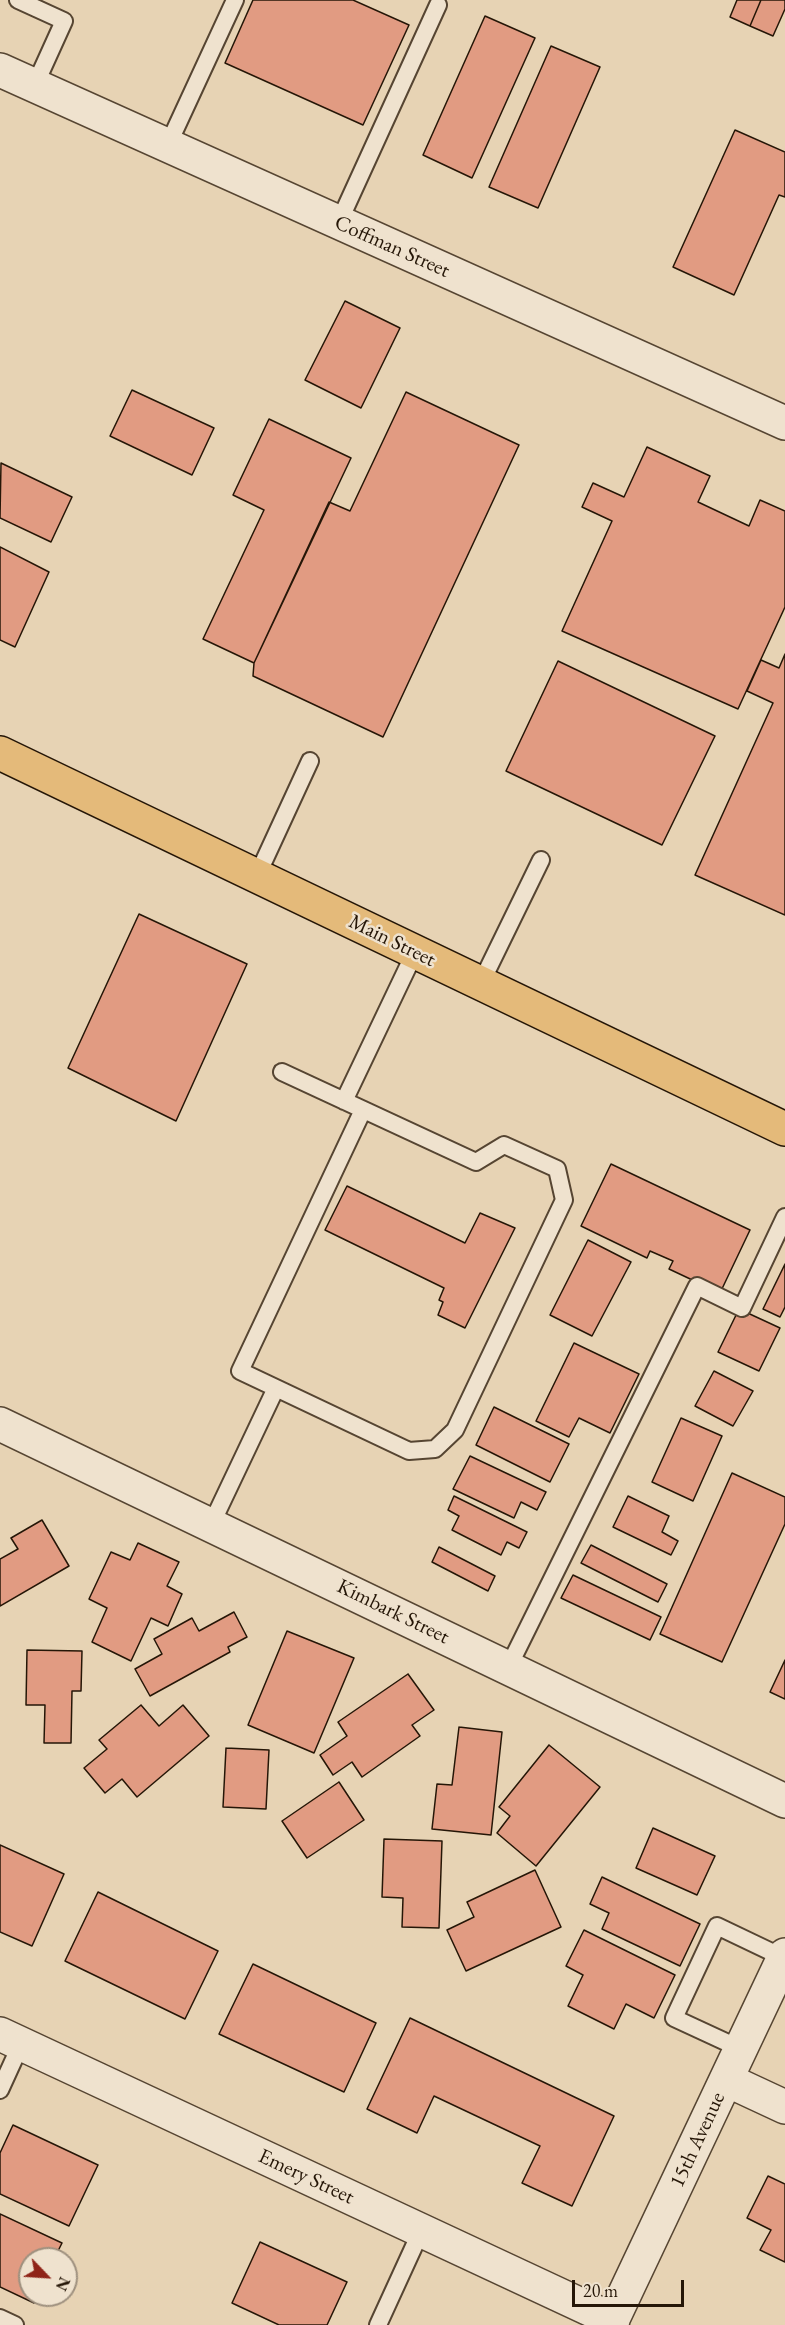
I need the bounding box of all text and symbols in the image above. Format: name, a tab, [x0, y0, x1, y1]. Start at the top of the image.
street label: Coffman Street	[330, 210, 454, 284]
street label: Main Street	[344, 909, 440, 973]
street label: Kimbark Street	[333, 1574, 453, 1650]
street label: 15th Avenue	[665, 2088, 731, 2192]
street label: Emery Street	[254, 2144, 358, 2210]
north arrow	[18, 2247, 78, 2307]
scale bar	[575, 2268, 688, 2306]
text: N	[51, 2274, 75, 2294]
text: 20 m	[583, 2279, 618, 2302]

